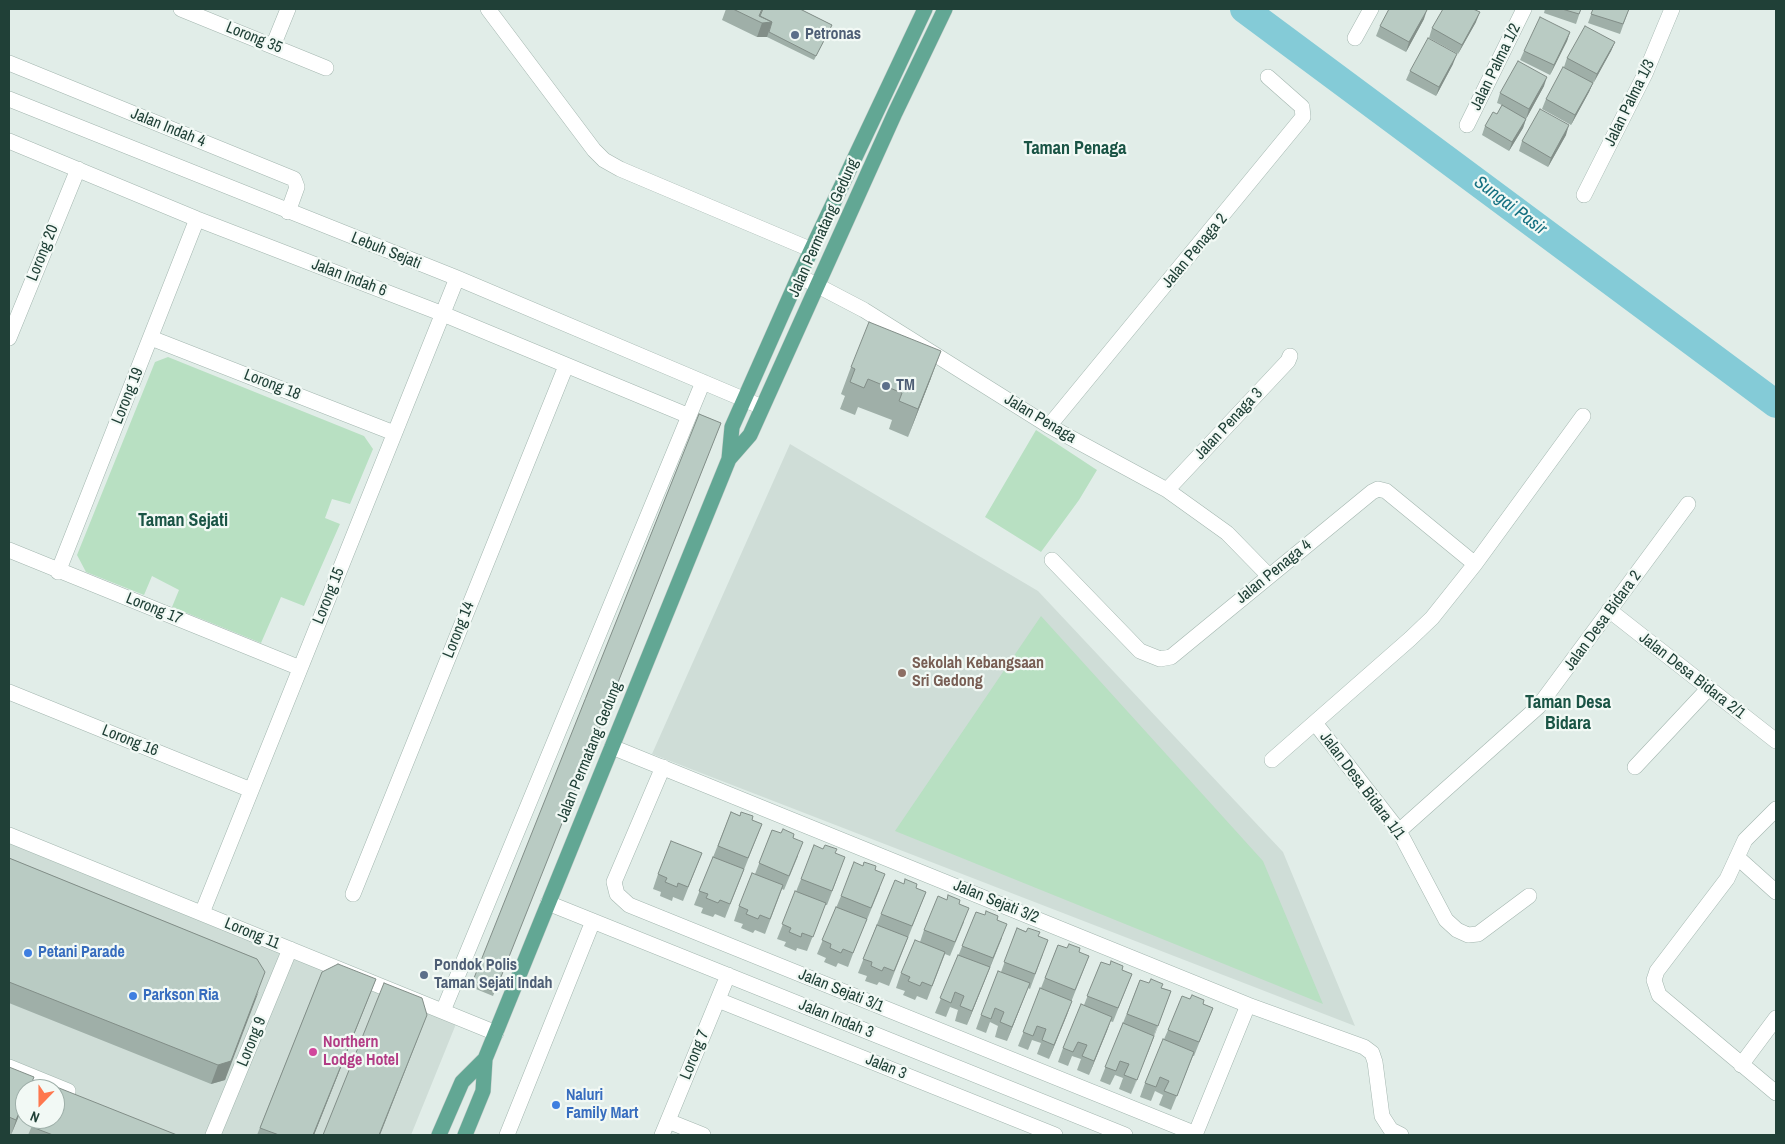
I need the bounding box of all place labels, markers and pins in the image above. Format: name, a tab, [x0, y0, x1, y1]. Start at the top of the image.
place label: Petronas	[805, 25, 861, 45]
marker: Petronas	[789, 29, 801, 41]
place label: TM	[896, 376, 915, 396]
marker: TM	[880, 380, 892, 392]
place label: Sekolah Kebangsaan Sri Gedong	[912, 654, 1044, 692]
marker: Sekolah Kebangsaan Sri Gedong	[896, 667, 908, 679]
place label: Petani Parade	[38, 943, 125, 963]
marker: Petani Parade	[22, 947, 34, 959]
place label: Pondok Polis Taman Sejati Indah	[434, 956, 553, 994]
marker: Pondok Polis Taman Sejati Indah	[418, 969, 430, 981]
place label: Parkson Ria	[143, 986, 219, 1006]
marker: Parkson Ria	[127, 990, 139, 1002]
place label: Northern Lodge Hotel	[323, 1033, 399, 1071]
marker: Northern Lodge Hotel	[307, 1046, 319, 1058]
place label: Naluri Family Mart	[566, 1086, 638, 1124]
marker: Naluri Family Mart	[550, 1099, 562, 1111]

